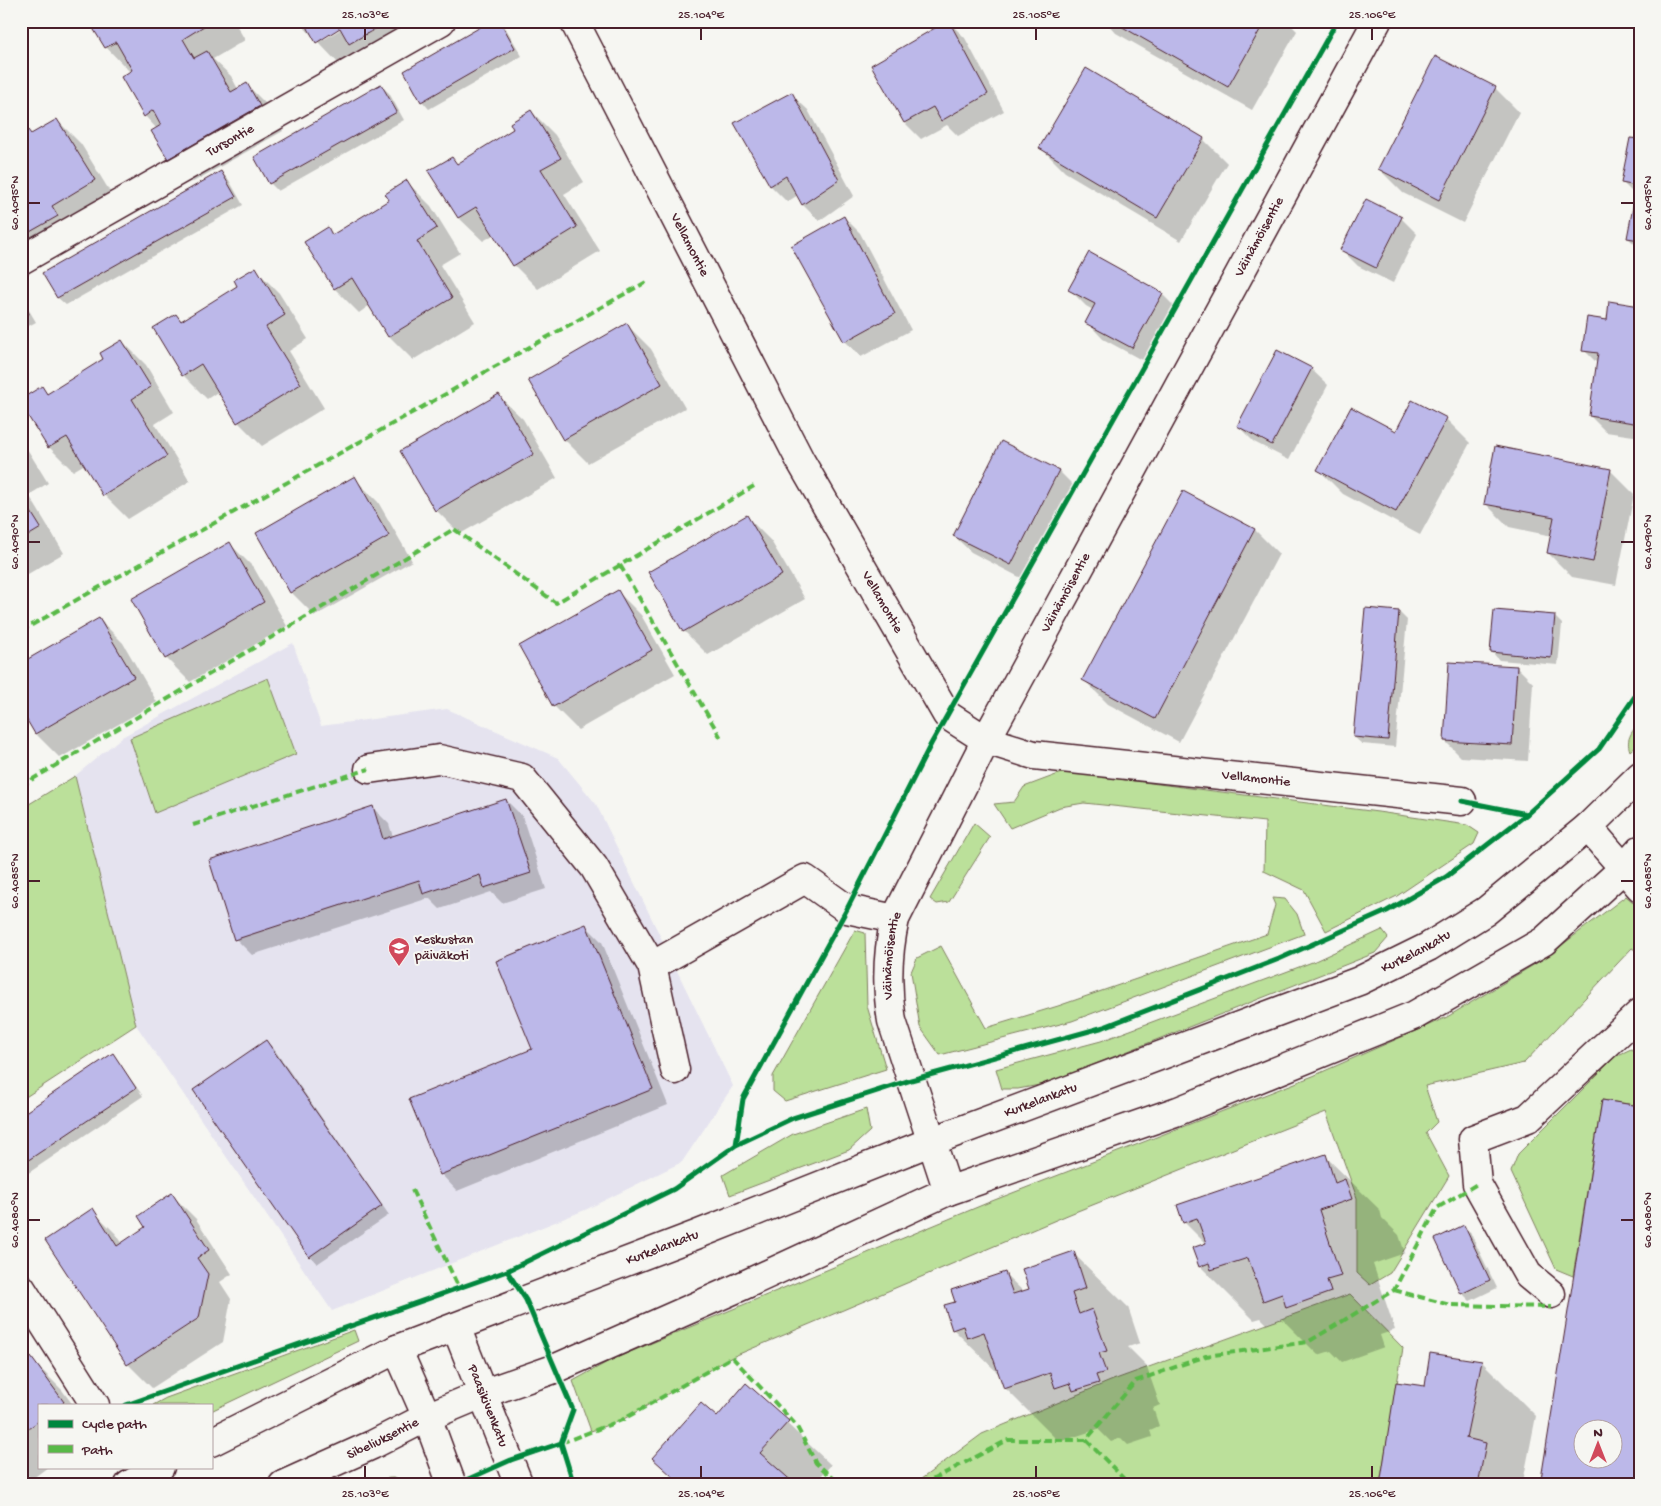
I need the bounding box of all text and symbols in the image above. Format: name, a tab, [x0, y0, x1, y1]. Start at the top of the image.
text: 25.103°E	[342, 9, 389, 23]
text: 25.104°E	[678, 9, 725, 23]
text: 25.105°E	[1013, 9, 1060, 23]
text: 25.106°E	[1349, 9, 1396, 23]
street label: Tursontie	[203, 120, 258, 162]
text: 60.4095°N	[9, 175, 23, 230]
text: 60.4095°N	[1642, 175, 1656, 230]
street label: Väinämöisentie	[1230, 193, 1288, 281]
street label: Vellamontie	[666, 210, 713, 280]
text: 60.4090°N	[9, 514, 23, 570]
text: 60.4090°N	[1642, 514, 1656, 570]
street label: Väinämöisentie	[1037, 549, 1095, 637]
street label: Vellamontie	[857, 567, 907, 637]
street label: Vellamontie	[1220, 767, 1292, 791]
text: 60.4085°N	[9, 853, 23, 909]
text: 60.4085°N	[1642, 853, 1656, 909]
street label: Väinämöisentie	[880, 908, 906, 1001]
street label: Kurkelankatu	[1378, 926, 1454, 977]
place label: Keskustan päiväkoti	[414, 932, 474, 965]
school or university icon: Keskustan päiväkoti	[387, 936, 411, 967]
street label: Kurkelankatu	[1002, 1079, 1080, 1122]
text: 60.4080°N	[9, 1192, 23, 1248]
text: 60.4080°N	[1642, 1192, 1656, 1248]
street label: Kurkelankatu	[624, 1226, 702, 1269]
street label: Paasikivenkatu	[463, 1361, 512, 1450]
legend	[38, 1404, 212, 1468]
street label: Sibeliuksentie	[344, 1414, 422, 1464]
text: Cycle path	[82, 1416, 147, 1434]
north arrow	[1574, 1418, 1624, 1468]
text: N	[1593, 1425, 1603, 1442]
text: Path	[81, 1442, 113, 1460]
text: 25.103°E	[342, 1488, 389, 1502]
text: 25.104°E	[678, 1488, 725, 1502]
text: 25.105°E	[1013, 1488, 1060, 1502]
text: 25.106°E	[1349, 1488, 1396, 1502]

